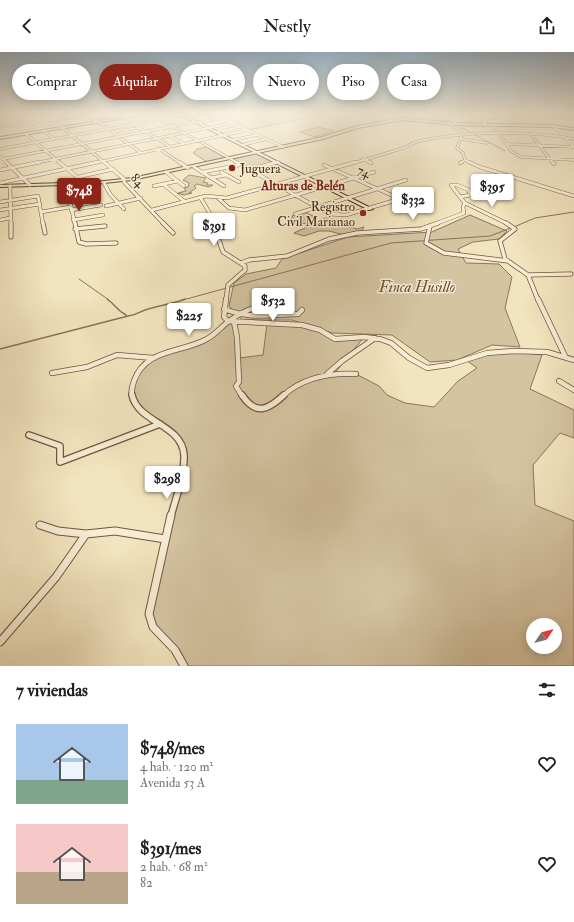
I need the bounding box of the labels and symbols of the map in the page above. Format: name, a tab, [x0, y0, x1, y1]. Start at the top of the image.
place label: Juguera	[239, 161, 281, 177]
street label: 74	[355, 162, 374, 182]
marker: Juguera	[227, 163, 237, 173]
street label: 84	[127, 170, 148, 192]
pin: $395	[468, 174, 516, 208]
pin: $748	[55, 178, 103, 212]
district label: Alturas de Belén	[260, 178, 345, 194]
pin: $332	[389, 187, 437, 221]
place label: Registro Civil Marianao	[277, 199, 355, 230]
marker: Registro Civil Marianao	[358, 208, 368, 218]
pin: $391	[190, 213, 238, 247]
park label: Finca Husillo	[378, 278, 455, 297]
pin: $532	[249, 288, 297, 322]
pin: $225	[165, 303, 213, 337]
pin: $298	[143, 466, 191, 500]
north arrow	[526, 618, 562, 654]

